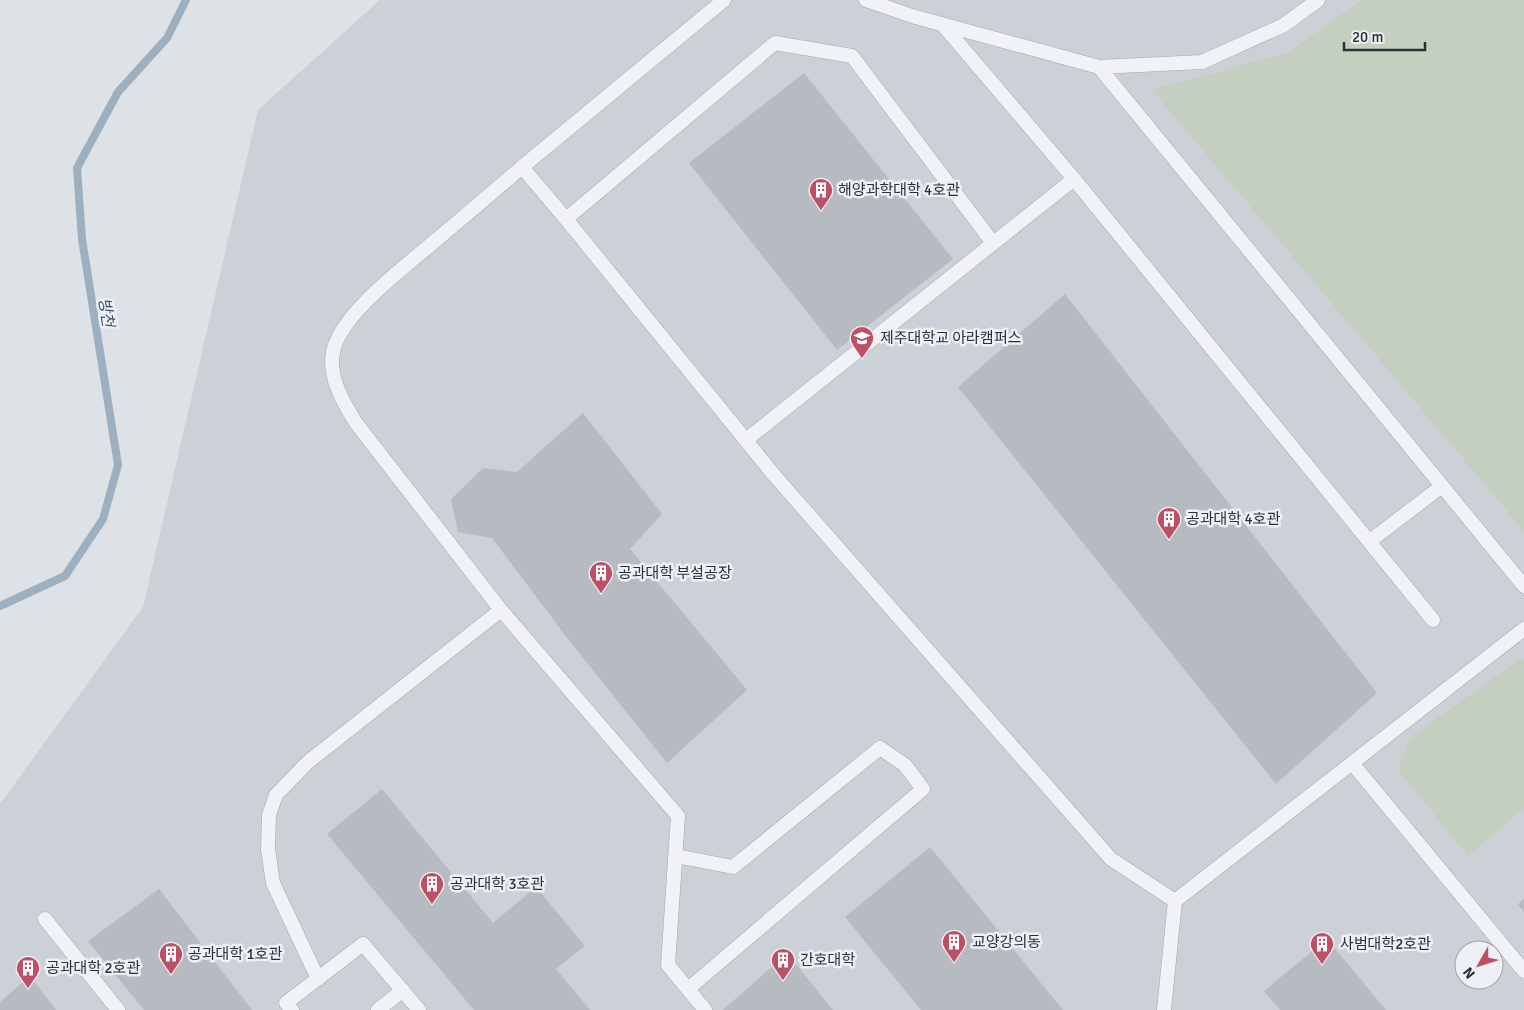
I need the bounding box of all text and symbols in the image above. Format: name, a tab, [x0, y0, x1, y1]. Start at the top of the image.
scale bar	[1344, 20, 1425, 52]
text: 20 m	[1352, 28, 1383, 46]
building icon: 해양과학대학 4호관	[808, 177, 834, 211]
place label: 해양과학대학 4호관	[838, 181, 960, 199]
water label: 방천	[94, 296, 119, 331]
school or university icon: 제주대학교 아라캠퍼스	[849, 325, 875, 359]
place label: 제주대학교 아라캠퍼스	[880, 329, 1022, 347]
building icon: 공과대학 4호관	[1156, 506, 1182, 540]
place label: 공과대학 4호관	[1186, 510, 1280, 528]
building icon: 공과대학 부설공장	[588, 560, 614, 594]
place label: 공과대학 부설공장	[618, 564, 732, 582]
building icon: 공과대학 3호관	[419, 871, 445, 905]
place label: 공과대학 3호관	[450, 875, 544, 893]
building icon: 교양강의동	[941, 929, 967, 963]
building icon: 사범대학2호관	[1309, 931, 1335, 965]
place label: 교양강의동	[972, 933, 1041, 951]
place label: 사범대학2호관	[1340, 935, 1431, 953]
north arrow	[1454, 940, 1504, 990]
building icon: 공과대학 1호관	[158, 941, 184, 975]
place label: 공과대학 1호관	[188, 945, 282, 963]
building icon: 간호대학	[770, 947, 796, 981]
place label: 간호대학	[800, 951, 855, 969]
building icon: 공과대학 2호관	[15, 955, 41, 989]
place label: 공과대학 2호관	[46, 959, 140, 977]
text: N	[1460, 964, 1479, 982]

